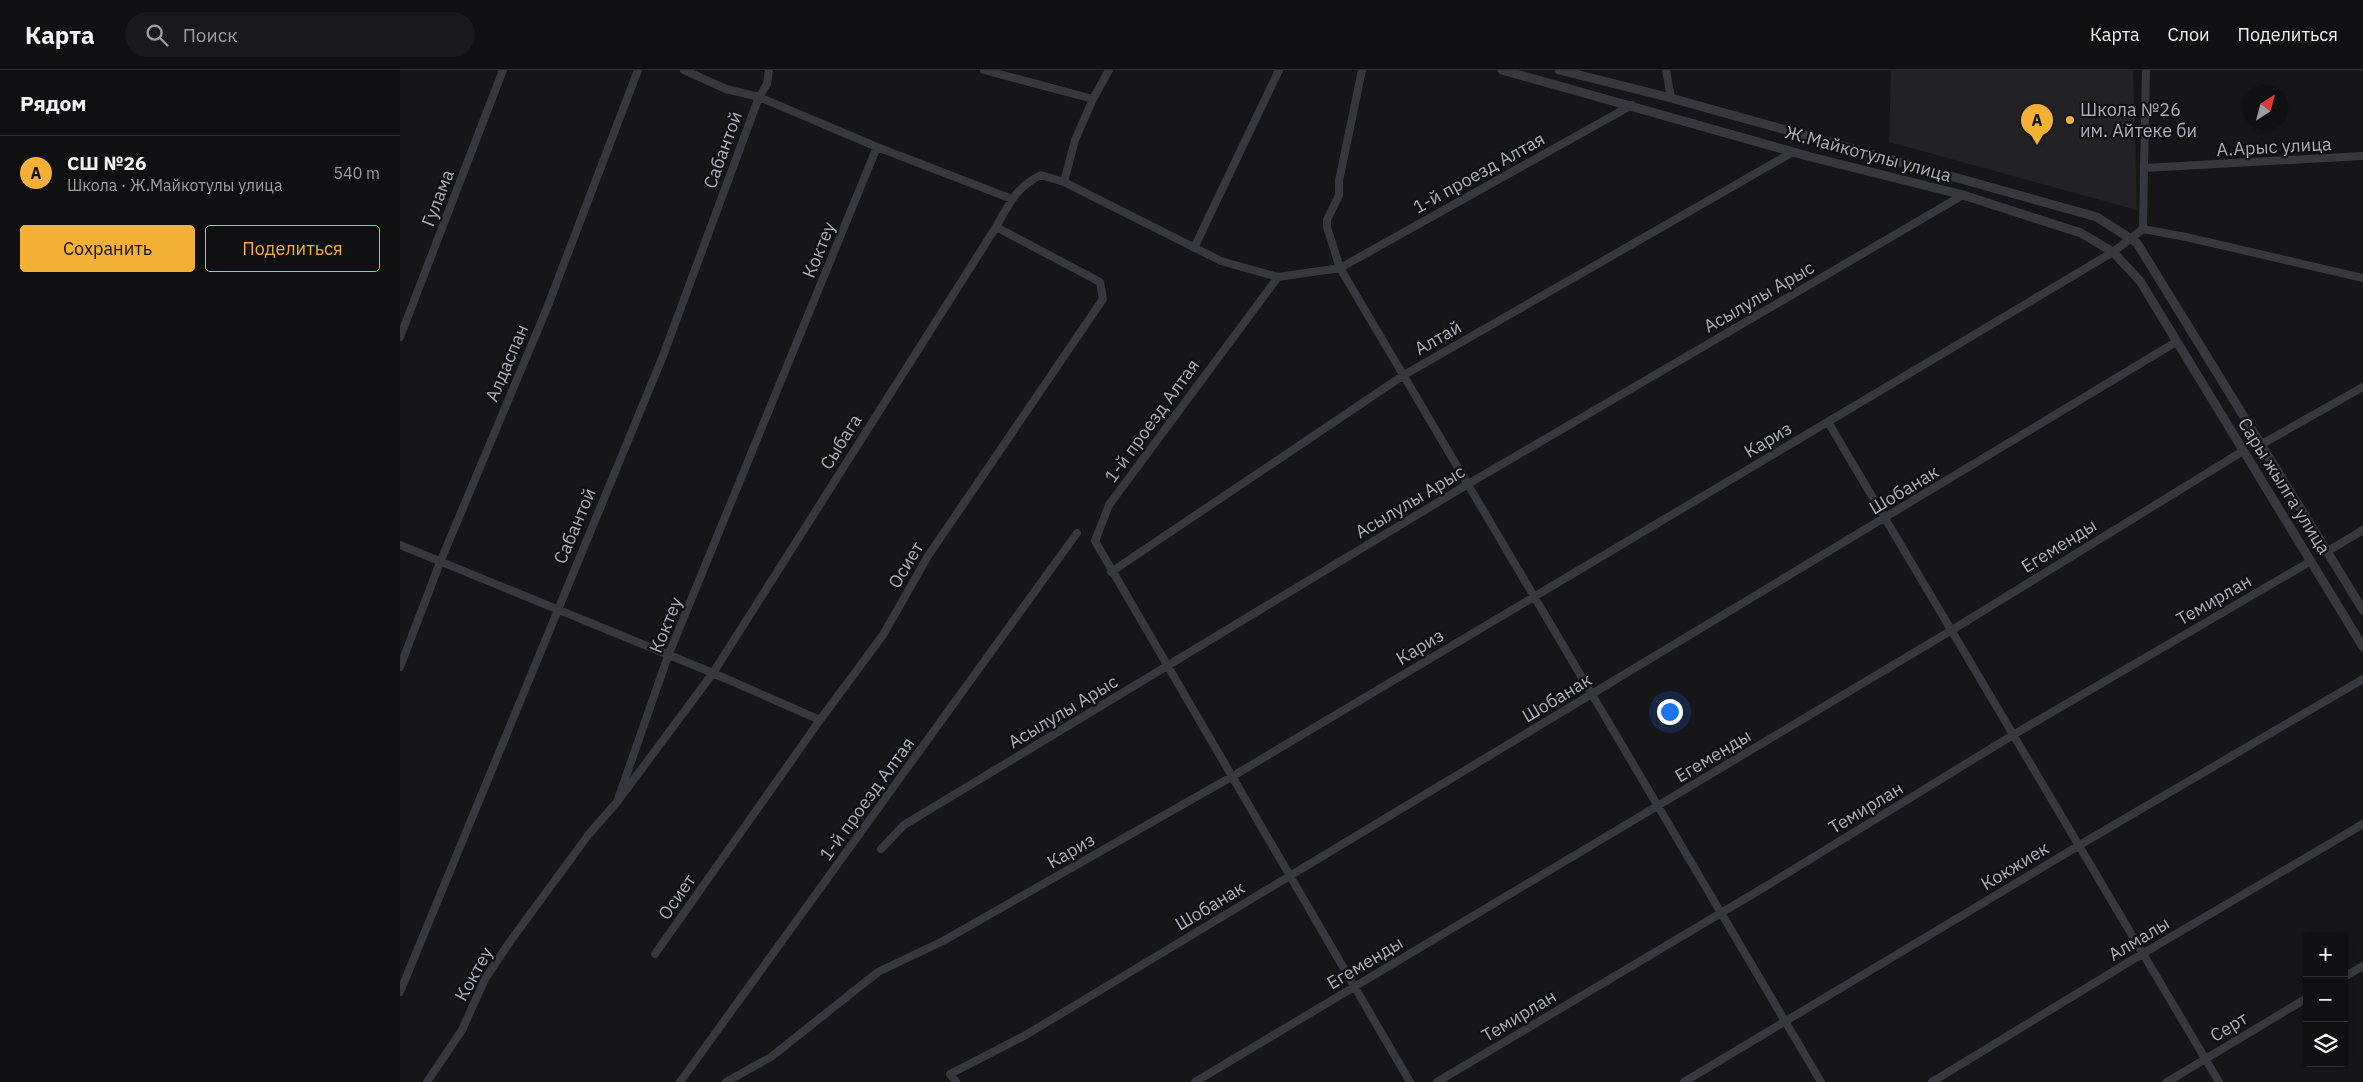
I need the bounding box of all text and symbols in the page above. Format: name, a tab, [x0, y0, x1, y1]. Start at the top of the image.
search box	[125, 12, 475, 57]
text: Карта	[25, 19, 95, 51]
icon: search	[143, 21, 171, 49]
text: Поиск	[183, 23, 238, 47]
text: Карта	[2090, 23, 2140, 46]
text: Слои	[2168, 23, 2210, 46]
text: Поделиться	[2238, 23, 2338, 46]
north arrow	[2243, 85, 2288, 130]
text: Рядом	[20, 89, 87, 117]
place label: Школа №26 им. Айтеке би	[2080, 98, 2197, 142]
pin: A	[2021, 104, 2053, 145]
street label: Сабантой	[698, 108, 747, 191]
marker: Школа №26 им. Айтеке би	[2064, 114, 2076, 126]
street label: Ж.Майкотулы улица	[1782, 120, 1954, 187]
street label: 1-й проезд Алтая	[1409, 127, 1549, 218]
street label: А.Арыс улица	[2216, 132, 2332, 161]
text: СШ №26	[67, 151, 146, 175]
text: A	[31, 163, 41, 183]
text: 540 m	[333, 163, 380, 183]
street label: Гулама	[416, 166, 459, 229]
text: Школа · Ж.Майкотулы улица	[67, 175, 282, 195]
street label: Коктеу	[797, 218, 840, 281]
button: Сохранить	[20, 225, 195, 272]
button: Поделиться	[205, 225, 380, 272]
street label: Асылулы Арыс	[1699, 256, 1818, 338]
street label: Алтай	[1410, 315, 1465, 360]
street label: Алдаспан	[480, 321, 533, 405]
street label: 1-й проезд Алтая	[1099, 354, 1204, 487]
street label: Сыбага	[815, 409, 867, 474]
street label: Сары жылга улица	[2233, 413, 2336, 559]
street label: Кариз	[1740, 416, 1796, 463]
street label: Асылулы Арыс	[1351, 460, 1469, 543]
street label: Шобанак	[1865, 460, 1943, 519]
street label: Сабантой	[548, 484, 601, 567]
street label: Егеменды	[2017, 513, 2101, 578]
street label: Осиет	[883, 537, 929, 592]
street label: Темирлан	[2172, 569, 2255, 630]
street label: Коктеу	[644, 593, 687, 656]
street label: Кариз	[1392, 623, 1448, 670]
street label: Шобанак	[1518, 668, 1596, 727]
street label: Асылулы Арыс	[1004, 670, 1122, 753]
your location	[1657, 699, 1683, 725]
street label: Егеменды	[1671, 724, 1755, 787]
street label: 1-й проезд Алтая	[814, 732, 919, 865]
street label: Темирлан	[1824, 776, 1907, 839]
street label: Кариз	[1043, 828, 1099, 873]
street label: Кокжиек	[1976, 836, 2053, 895]
street label: Осиет	[653, 869, 701, 924]
street label: Шобанак	[1171, 876, 1249, 935]
street label: Алмалы	[2104, 911, 2174, 966]
street label: Егеменды	[1323, 931, 1407, 994]
map controls	[2303, 932, 2348, 1067]
button: +	[2303, 932, 2348, 977]
street label: Коктеу	[449, 943, 498, 1005]
button: −	[2303, 977, 2348, 1022]
street label: Темирлан	[1477, 984, 1560, 1047]
street label: Серт	[2206, 1006, 2252, 1047]
button: layers	[2303, 1022, 2348, 1067]

